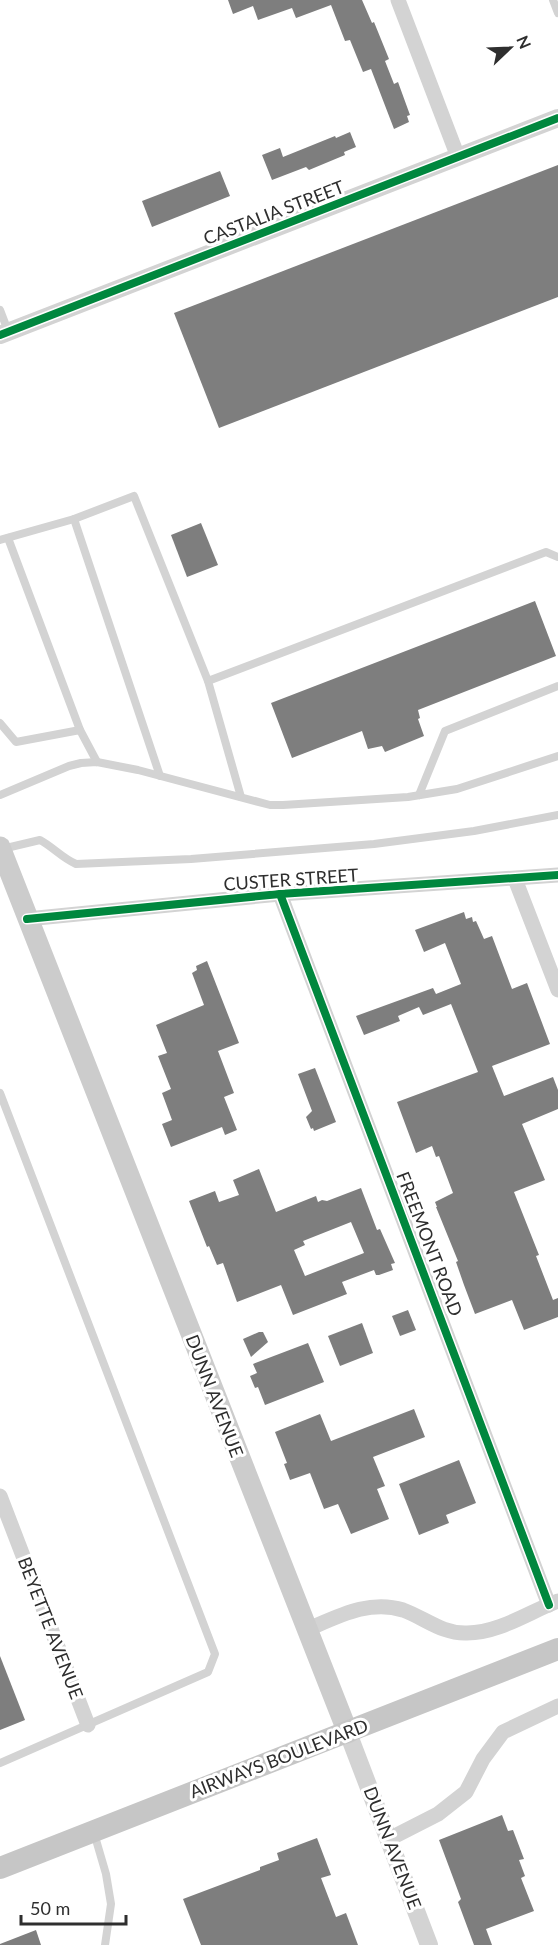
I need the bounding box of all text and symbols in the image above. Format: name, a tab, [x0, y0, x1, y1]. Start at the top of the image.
north arrow	[480, 18, 540, 78]
text: N	[513, 33, 535, 51]
street label: CASTALIA STREET	[200, 175, 348, 249]
street label: CUSTER STREET	[223, 863, 359, 895]
street label: FREEMONT ROAD	[392, 1168, 468, 1319]
street label: DUNN AVENUE	[181, 1331, 248, 1460]
street label: BEYETTE AVENUE	[14, 1553, 88, 1702]
street label: AIRWAYS BOULEVARD	[186, 1714, 371, 1802]
street label: DUNN AVENUE	[359, 1783, 426, 1912]
scale bar	[21, 1888, 126, 1926]
text: 50 m	[30, 1897, 70, 1919]

